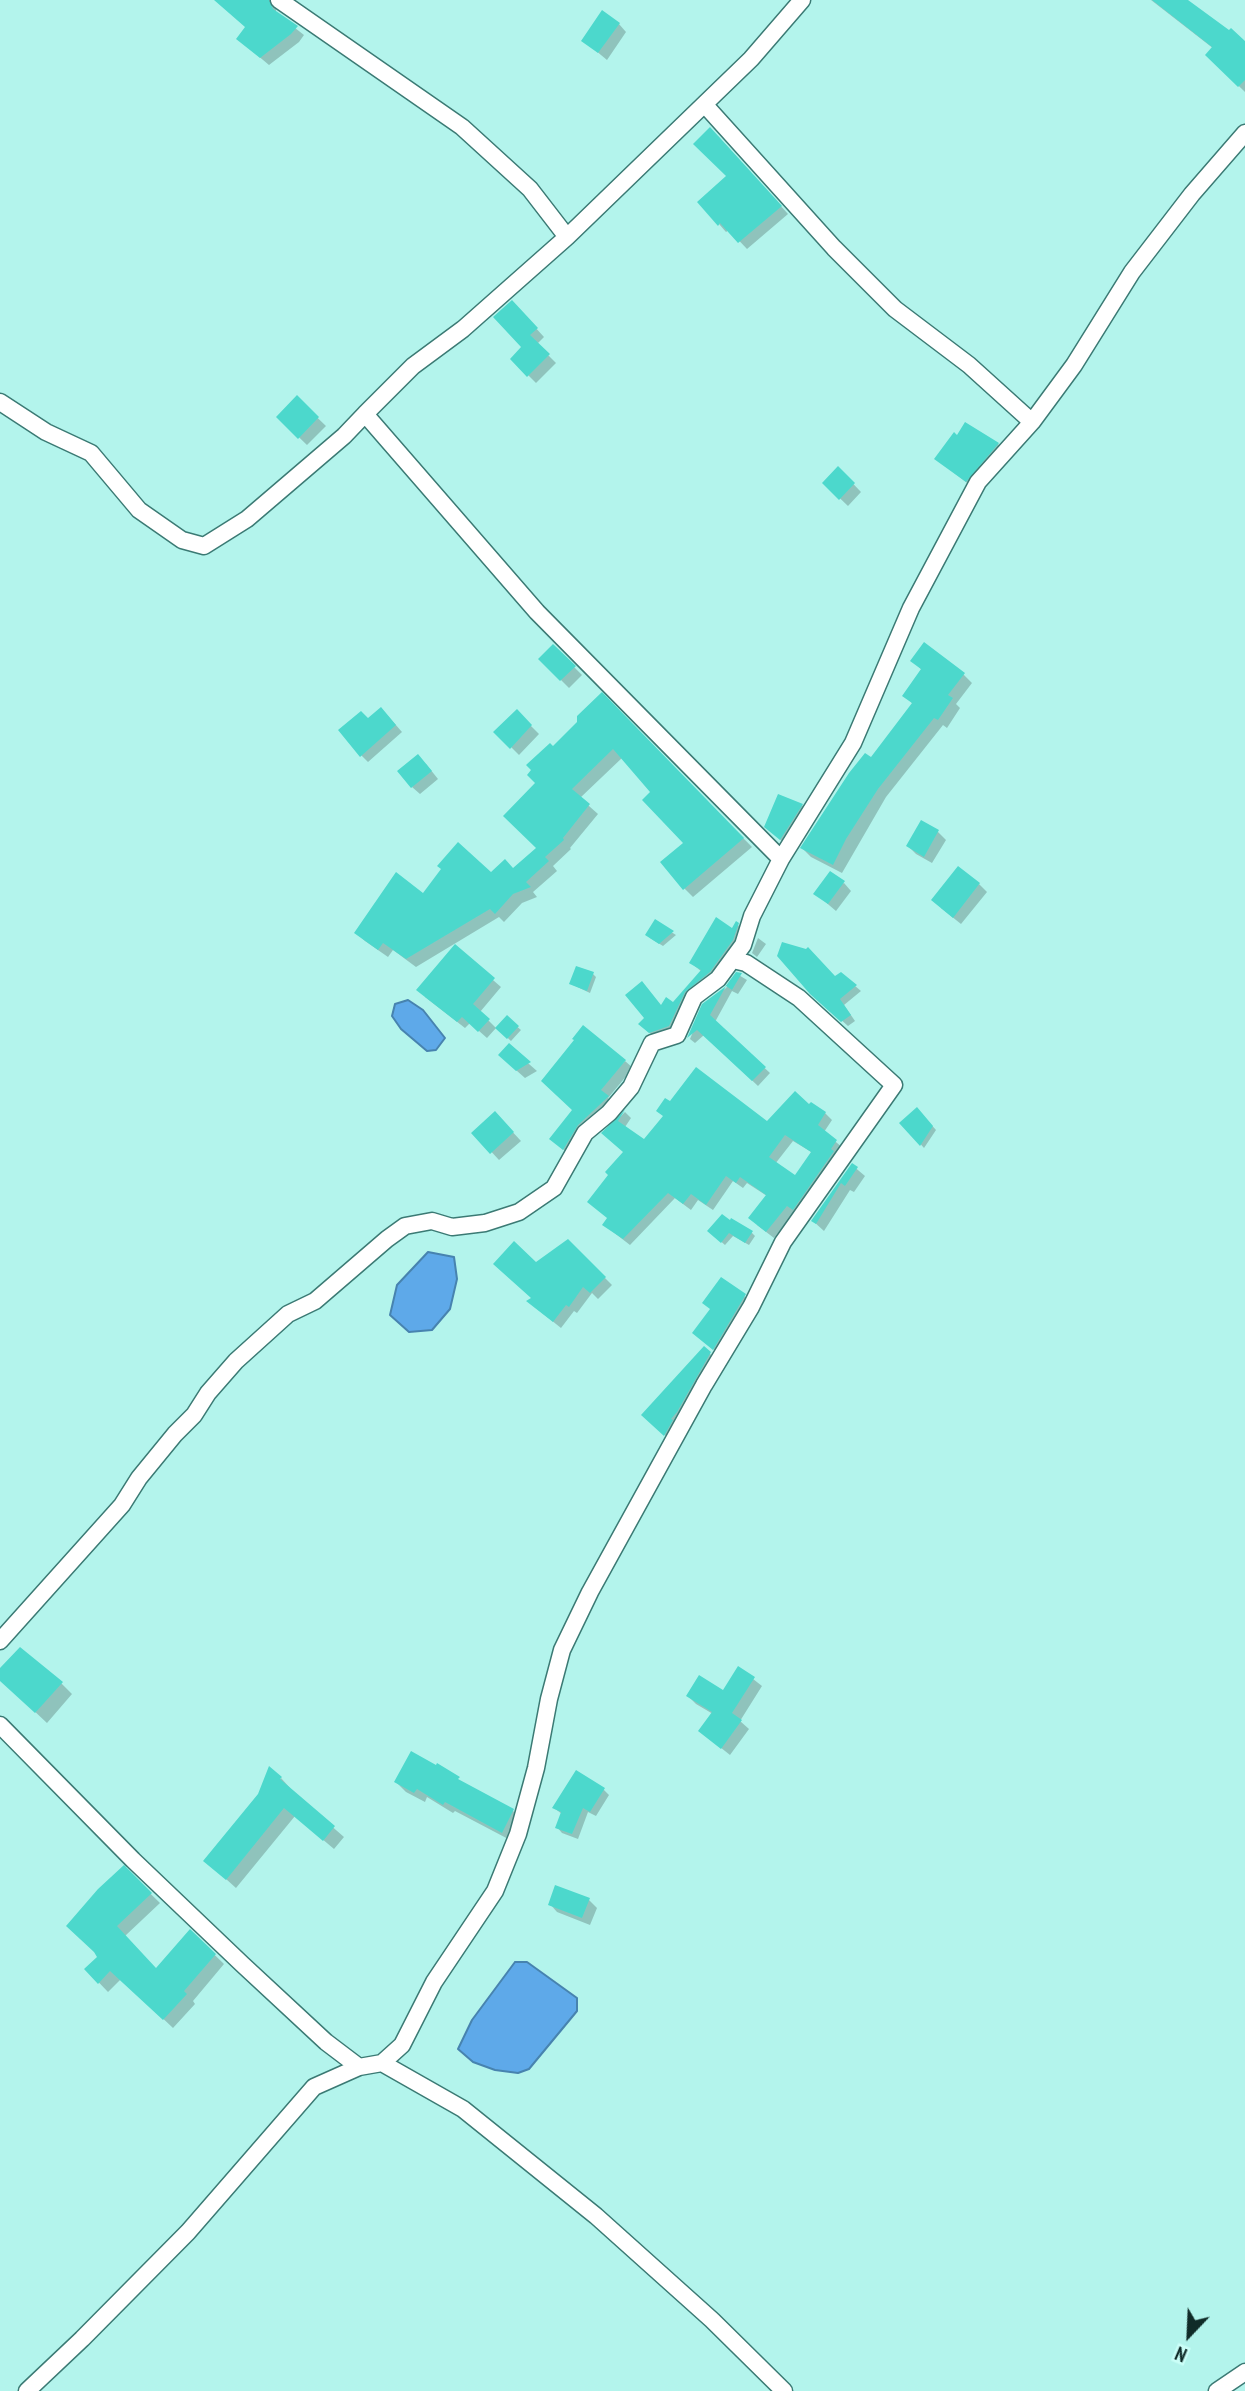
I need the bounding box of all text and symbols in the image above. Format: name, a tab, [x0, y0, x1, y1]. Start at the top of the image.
north arrow	[1154, 2300, 1224, 2370]
text: N	[1171, 2341, 1190, 2367]

